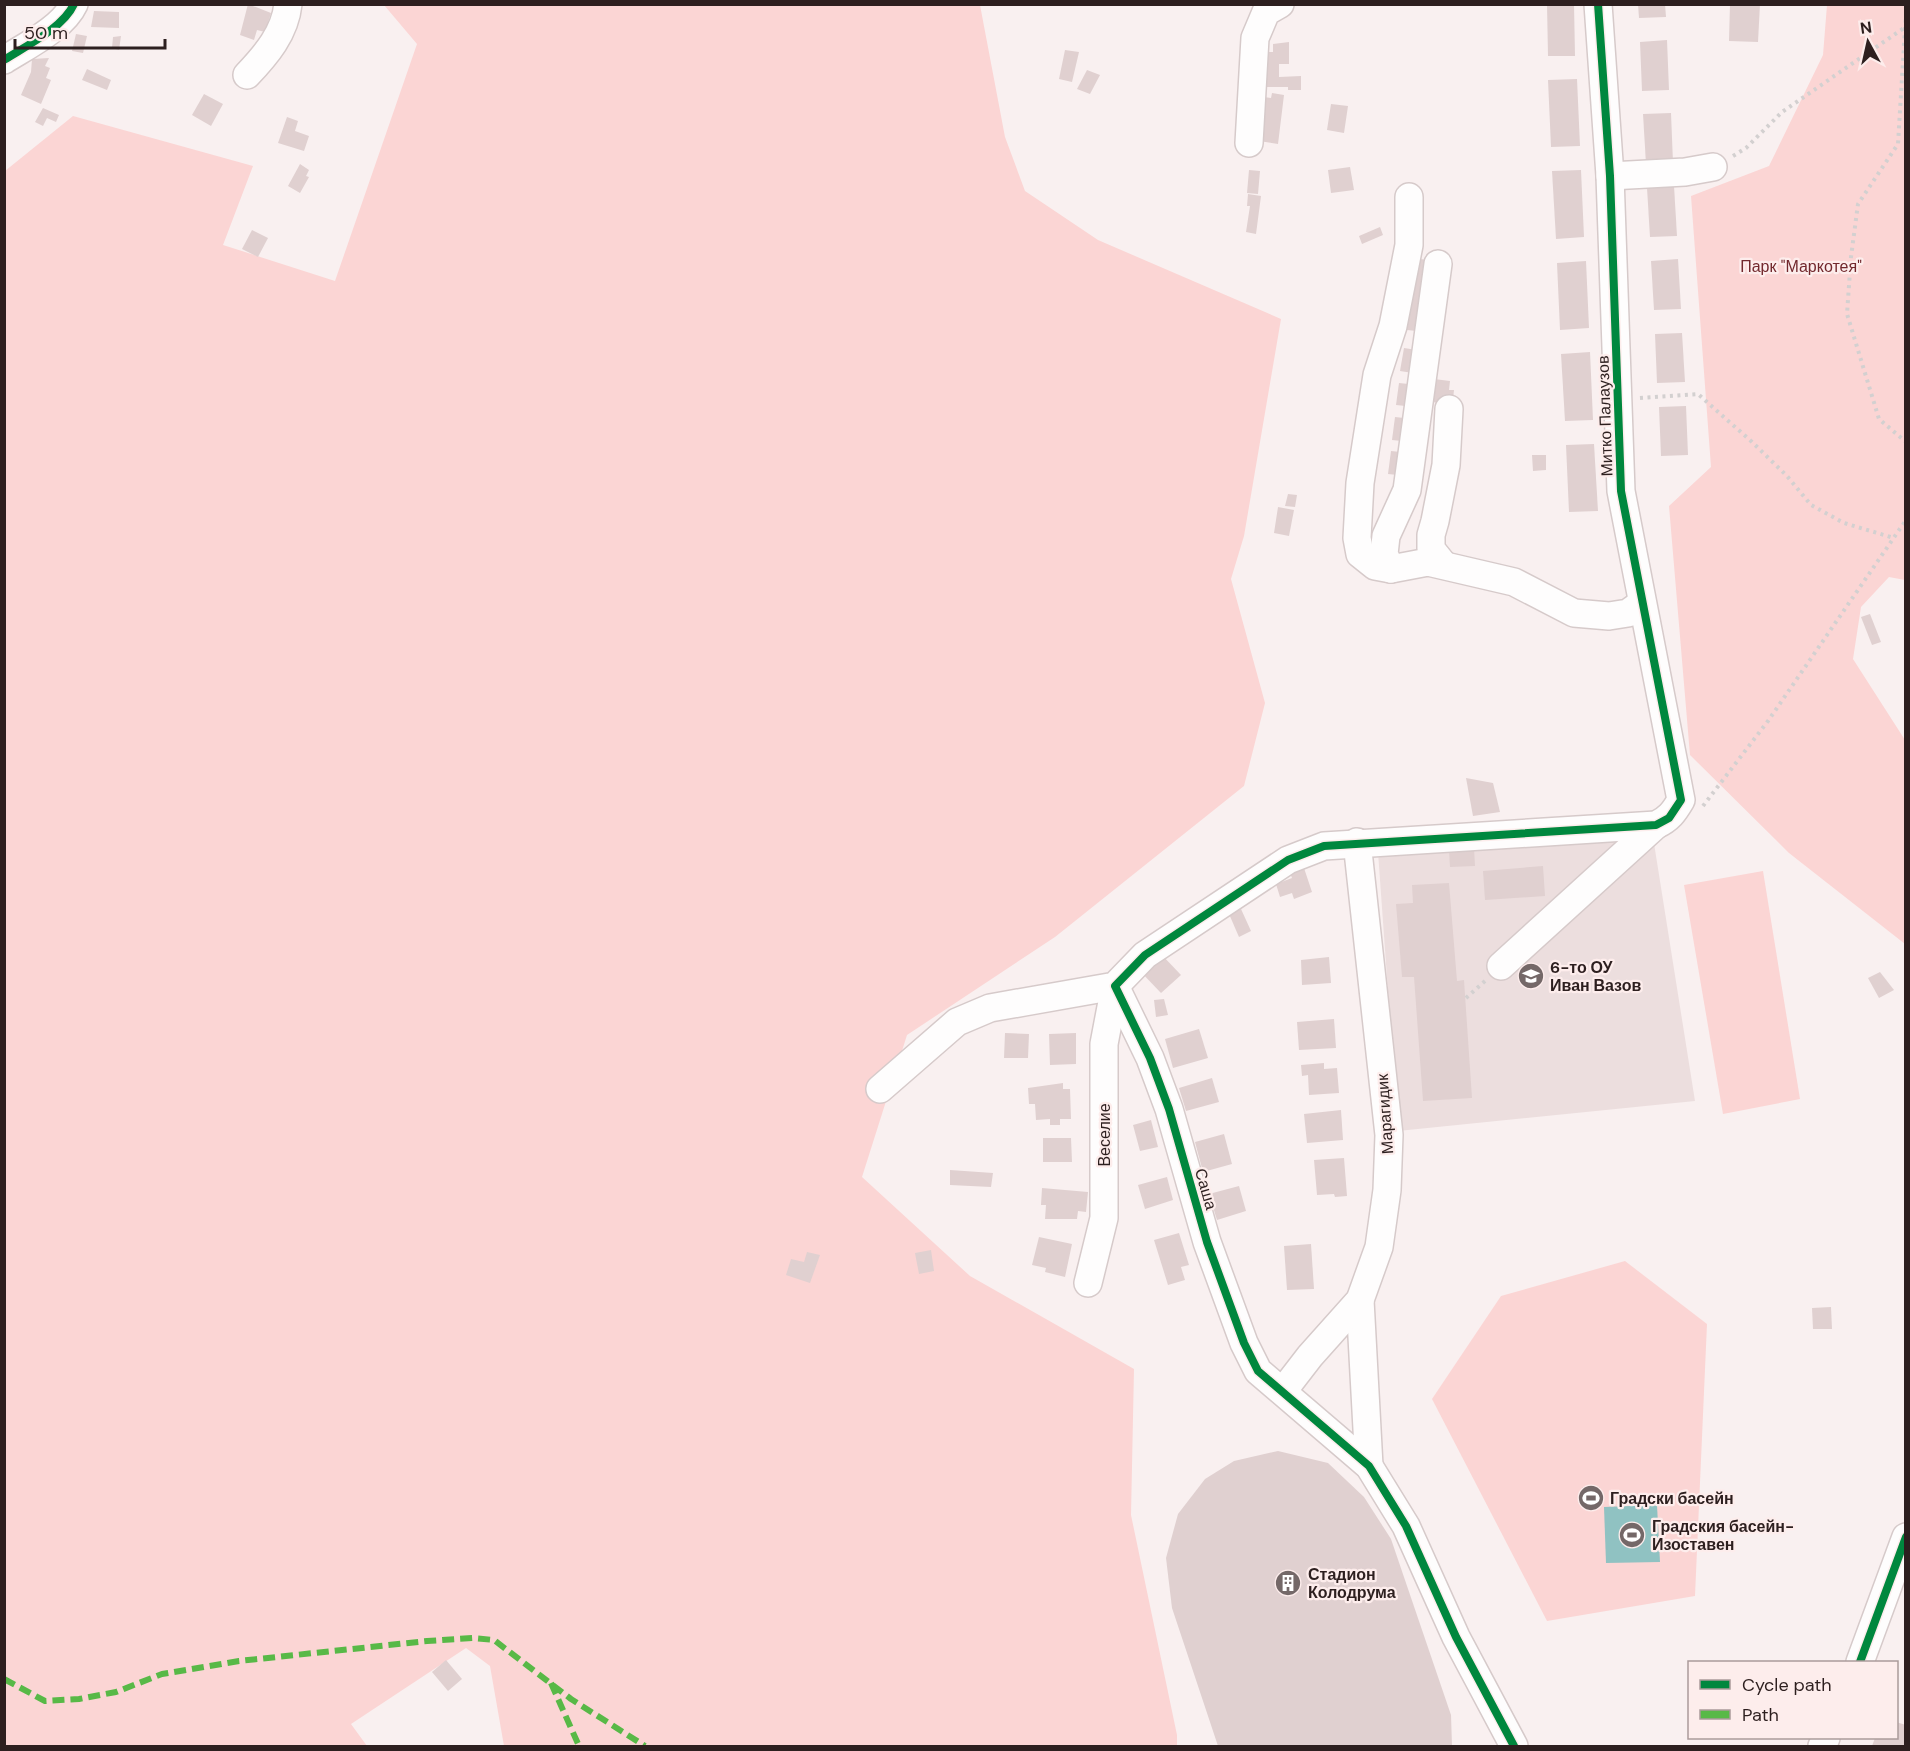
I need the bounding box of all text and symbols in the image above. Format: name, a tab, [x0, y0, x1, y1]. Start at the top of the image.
scale bar	[15, 12, 165, 50]
north arrow	[1838, 12, 1898, 72]
text: N	[1859, 16, 1873, 39]
text: 50 m	[24, 21, 68, 45]
park label: Парк "Маркотея"	[1740, 256, 1862, 277]
street label: Митко Палаузов	[1592, 355, 1618, 477]
place label: 6-то ОУ Иван Вазов	[1550, 957, 1641, 996]
school or university icon: 6-то ОУ Иван Вазов	[1516, 961, 1546, 991]
street label: Марагидик	[1372, 1072, 1398, 1155]
street label: Веселие	[1094, 1103, 1115, 1167]
street label: Саша	[1190, 1166, 1222, 1212]
sports icon: Градски басейн	[1576, 1483, 1606, 1513]
place label: Градски басейн	[1610, 1488, 1734, 1509]
place label: Градския басейн- Изоставен	[1652, 1516, 1794, 1555]
sports icon: Градския басейн- Изоставен	[1617, 1520, 1647, 1550]
place label: Стадион Колодрума	[1308, 1564, 1396, 1603]
building icon: Стадион Колодрума	[1273, 1568, 1303, 1598]
legend	[1688, 1661, 1898, 1739]
text: Cycle path	[1742, 1673, 1832, 1697]
text: Path	[1742, 1703, 1779, 1727]

